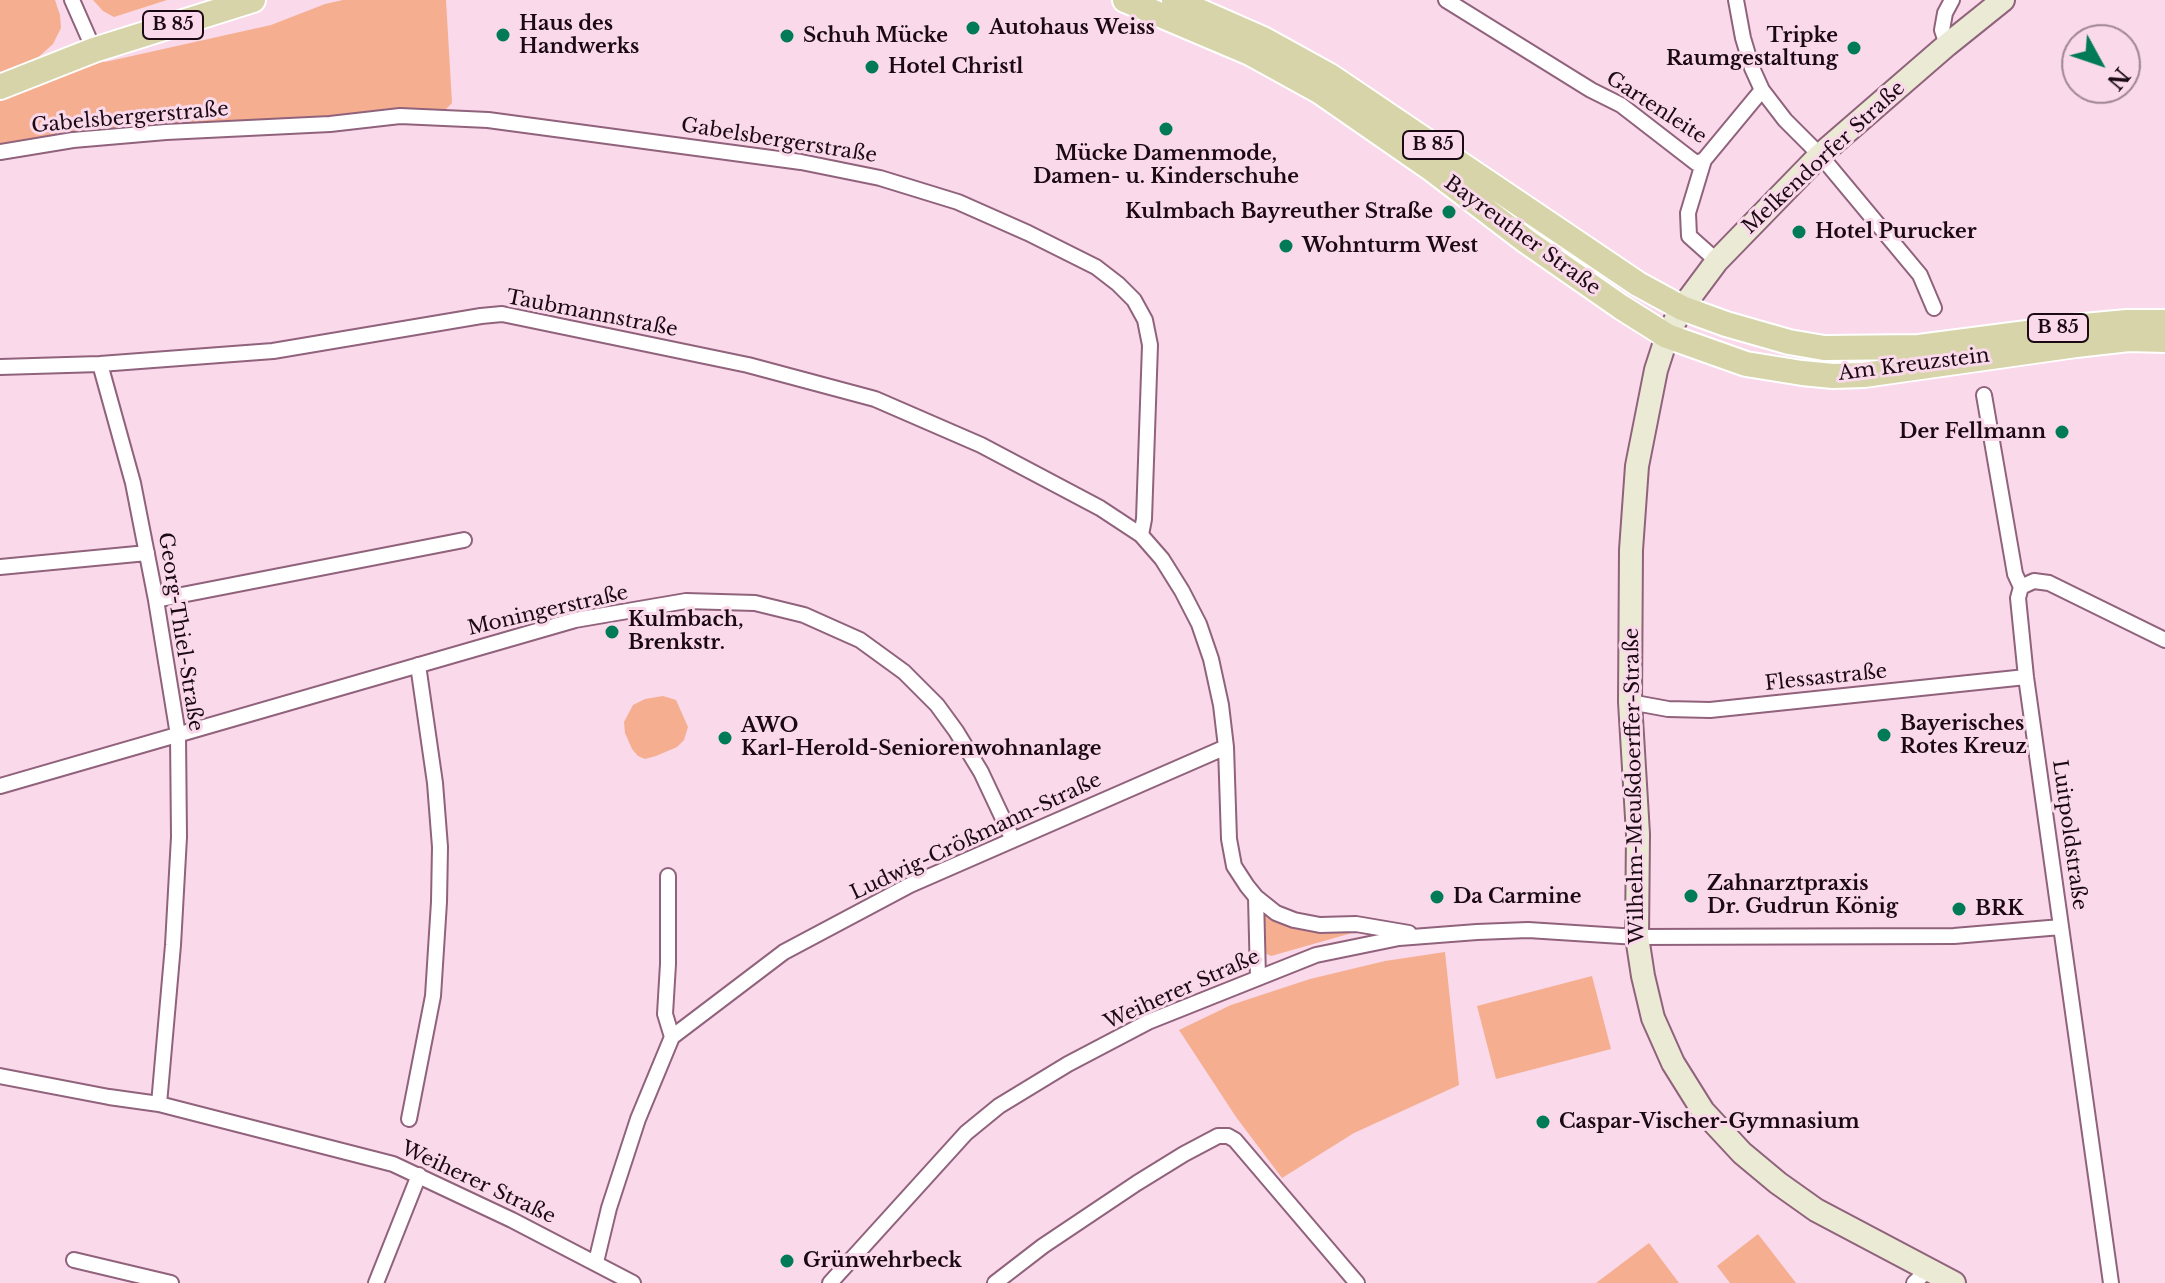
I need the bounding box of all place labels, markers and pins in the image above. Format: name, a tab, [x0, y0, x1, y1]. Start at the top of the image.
place label: Haus des Handwerks	[519, 12, 639, 59]
place label: Autohaus Weiss	[989, 16, 1155, 40]
marker: Autohaus Weiss	[964, 19, 982, 37]
place label: Schuh Mücke	[803, 24, 948, 48]
place label: Tripke Raumgestaltung	[1666, 24, 1838, 71]
marker: Haus des Handwerks	[494, 26, 512, 44]
marker: Schuh Mücke	[778, 27, 796, 45]
marker: Tripke Raumgestaltung	[1845, 39, 1863, 57]
place label: Hotel Christl	[888, 55, 1023, 79]
marker: Hotel Christl	[863, 58, 881, 76]
marker: Mücke Damenmode, Damen- u. Kinderschuhe	[1157, 120, 1175, 138]
place label: Mücke Damenmode, Damen- u. Kinderschuhe	[1033, 142, 1299, 189]
place label: Kulmbach Bayreuther Straße	[1125, 200, 1433, 224]
marker: Kulmbach Bayreuther Straße	[1440, 203, 1458, 221]
place label: Hotel Purucker	[1815, 220, 1977, 244]
marker: Hotel Purucker	[1790, 223, 1808, 241]
place label: Wohnturm West	[1302, 234, 1478, 258]
marker: Wohnturm West	[1277, 237, 1295, 255]
place label: Der Fellmann	[1899, 420, 2046, 444]
marker: Der Fellmann	[2053, 423, 2071, 441]
place label: Kulmbach, Brenkstr.	[628, 608, 743, 655]
marker: Kulmbach, Brenkstr.	[603, 623, 621, 641]
place label: Bayerisches Rotes Kreuz	[1900, 712, 2027, 759]
place label: AWO Karl-Herold-Seniorenwohnanlage	[741, 714, 1102, 761]
marker: Bayerisches Rotes Kreuz	[1875, 726, 1893, 744]
marker: AWO Karl-Herold-Seniorenwohnanlage	[716, 729, 734, 747]
place label: Zahnarztpraxis Dr. Gudrun König	[1707, 872, 1898, 919]
place label: Da Carmine	[1453, 885, 1582, 909]
marker: Zahnarztpraxis Dr. Gudrun König	[1682, 887, 1700, 905]
marker: Da Carmine	[1428, 888, 1446, 906]
place label: BRK	[1975, 897, 2024, 921]
marker: BRK	[1950, 900, 1968, 918]
place label: Caspar-Vischer-Gymnasium	[1559, 1110, 1860, 1134]
marker: Caspar-Vischer-Gymnasium	[1534, 1113, 1552, 1131]
place label: Grünwehrbeck	[803, 1249, 962, 1273]
marker: Grünwehrbeck	[778, 1252, 796, 1270]

